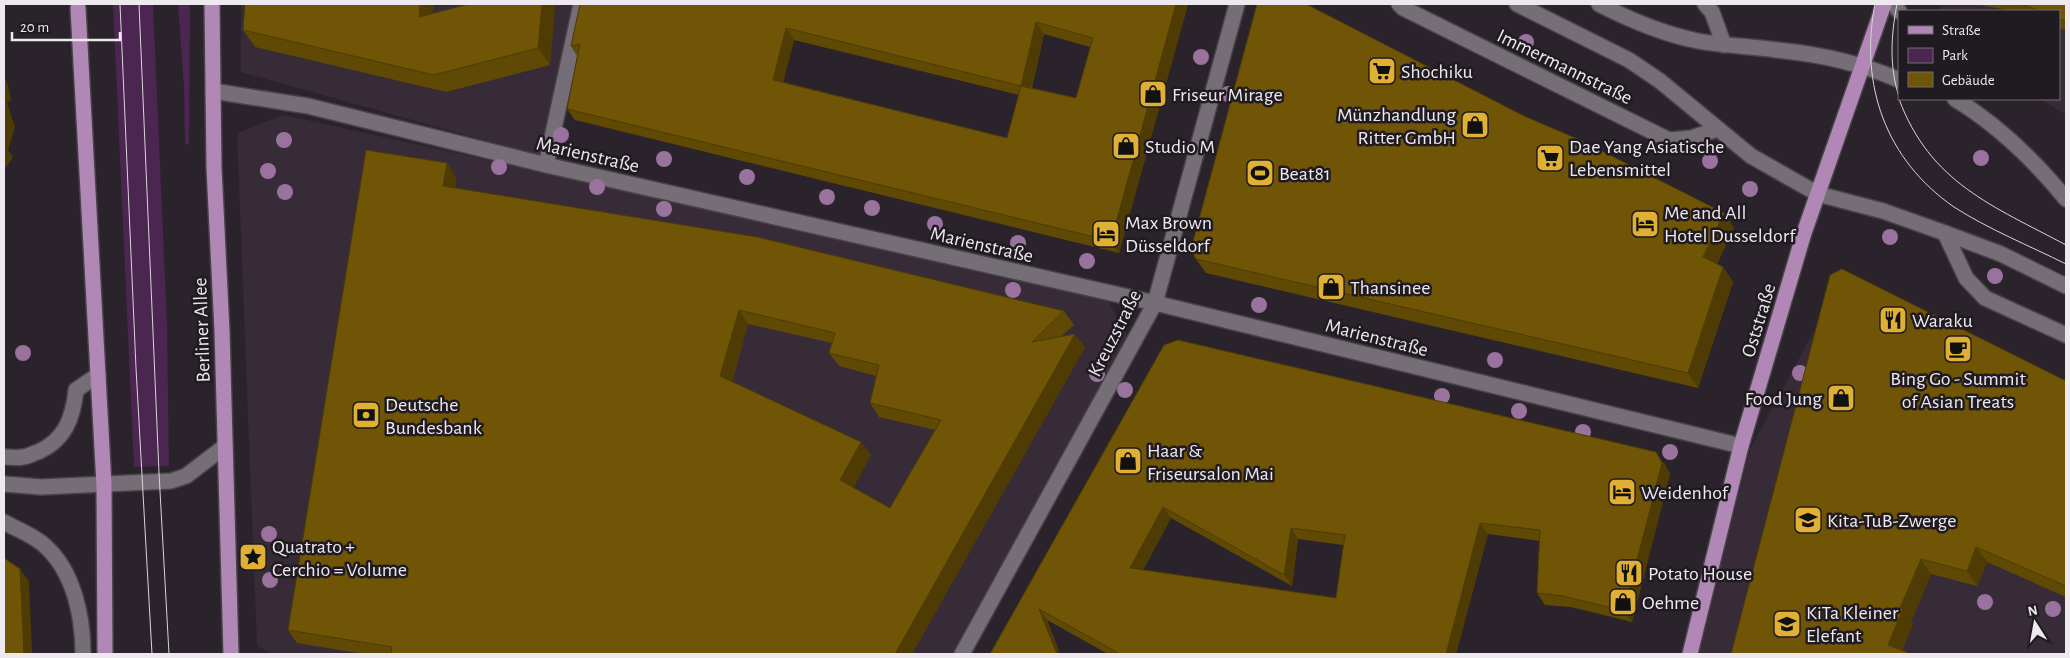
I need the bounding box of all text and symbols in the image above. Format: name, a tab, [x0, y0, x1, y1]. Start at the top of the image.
scale bar	[12, 10, 120, 42]
legend	[1898, 10, 2060, 100]
text: 20 m	[20, 20, 49, 35]
text: Straße	[1942, 23, 1981, 38]
street label: Immermannstraße	[1494, 26, 1635, 108]
text: Park	[1942, 48, 1968, 63]
supermarket icon: Shochiku	[1367, 56, 1397, 86]
place label: Shochiku	[1401, 62, 1473, 82]
text: Gebäude	[1942, 73, 1995, 88]
shop icon: Friseur Mirage	[1138, 79, 1168, 109]
place label: Friseur Mirage	[1172, 85, 1283, 105]
place label: Münzhandlung Ritter GmbH	[1337, 105, 1456, 148]
shop icon: Münzhandlung Ritter GmbH	[1460, 110, 1490, 140]
shop icon: Studio M	[1111, 131, 1141, 161]
street label: Marienstraße	[534, 133, 641, 177]
place label: Studio M	[1145, 137, 1215, 157]
place label: Dae Yang Asiatische Lebensmittel	[1569, 137, 1724, 180]
supermarket icon: Dae Yang Asiatische Lebensmittel	[1535, 143, 1565, 173]
sports icon: Beat81	[1245, 158, 1275, 188]
place label: Beat81	[1279, 164, 1331, 184]
place label: Me and All Hotel Dusseldorf	[1664, 203, 1796, 246]
hotel icon: Me and All Hotel Dusseldorf	[1630, 209, 1660, 239]
place label: Max Brown Düsseldorf	[1125, 213, 1212, 256]
hotel icon: Max Brown Düsseldorf	[1091, 219, 1121, 249]
street label: Marienstraße	[928, 223, 1035, 267]
shop icon: Thansinee	[1316, 272, 1346, 302]
street label: Berliner Allee	[190, 277, 214, 383]
place label: Thansinee	[1350, 278, 1430, 298]
street label: Oststraße	[1738, 281, 1780, 360]
street label: Kreuzstraße	[1085, 287, 1145, 380]
restaurant icon: Waraku	[1878, 305, 1908, 335]
place label: Waraku	[1912, 311, 1973, 331]
street label: Marienstraße	[1323, 316, 1430, 360]
cafe icon: Bing Go - Summit of Asian Treats	[1943, 334, 1973, 364]
place label: Bing Go - Summit of Asian Treats	[1890, 369, 2026, 412]
shop icon: Food Jung	[1826, 383, 1856, 413]
place label: Food Jung	[1745, 389, 1822, 409]
place label: Deutsche Bundesbank	[385, 395, 482, 438]
bank icon: Deutsche Bundesbank	[351, 400, 381, 430]
place label: Haar & Friseursalon Mai	[1147, 441, 1274, 484]
shop icon: Haar & Friseursalon Mai	[1113, 446, 1143, 476]
hotel icon: Weidenhof	[1607, 477, 1637, 507]
place label: Weidenhof	[1641, 483, 1729, 503]
school or university icon: Kita-TuB-Zwerge	[1793, 505, 1823, 535]
place label: Kita-TuB-Zwerge	[1827, 511, 1957, 531]
place label: Quatrato + Cerchio = Volume	[272, 537, 407, 580]
place icon: Quatrato + Cerchio = Volume	[238, 542, 268, 572]
restaurant icon: Potato House	[1614, 558, 1644, 588]
place label: Potato House	[1648, 564, 1752, 584]
shop icon: Oehme	[1608, 587, 1638, 617]
place label: Oehme	[1642, 593, 1699, 613]
north arrow	[2010, 598, 2060, 648]
place label: KiTa Kleiner Elefant	[1806, 603, 1899, 646]
text: N	[2027, 603, 2039, 619]
school or university icon: KiTa Kleiner Elefant	[1772, 609, 1802, 639]

